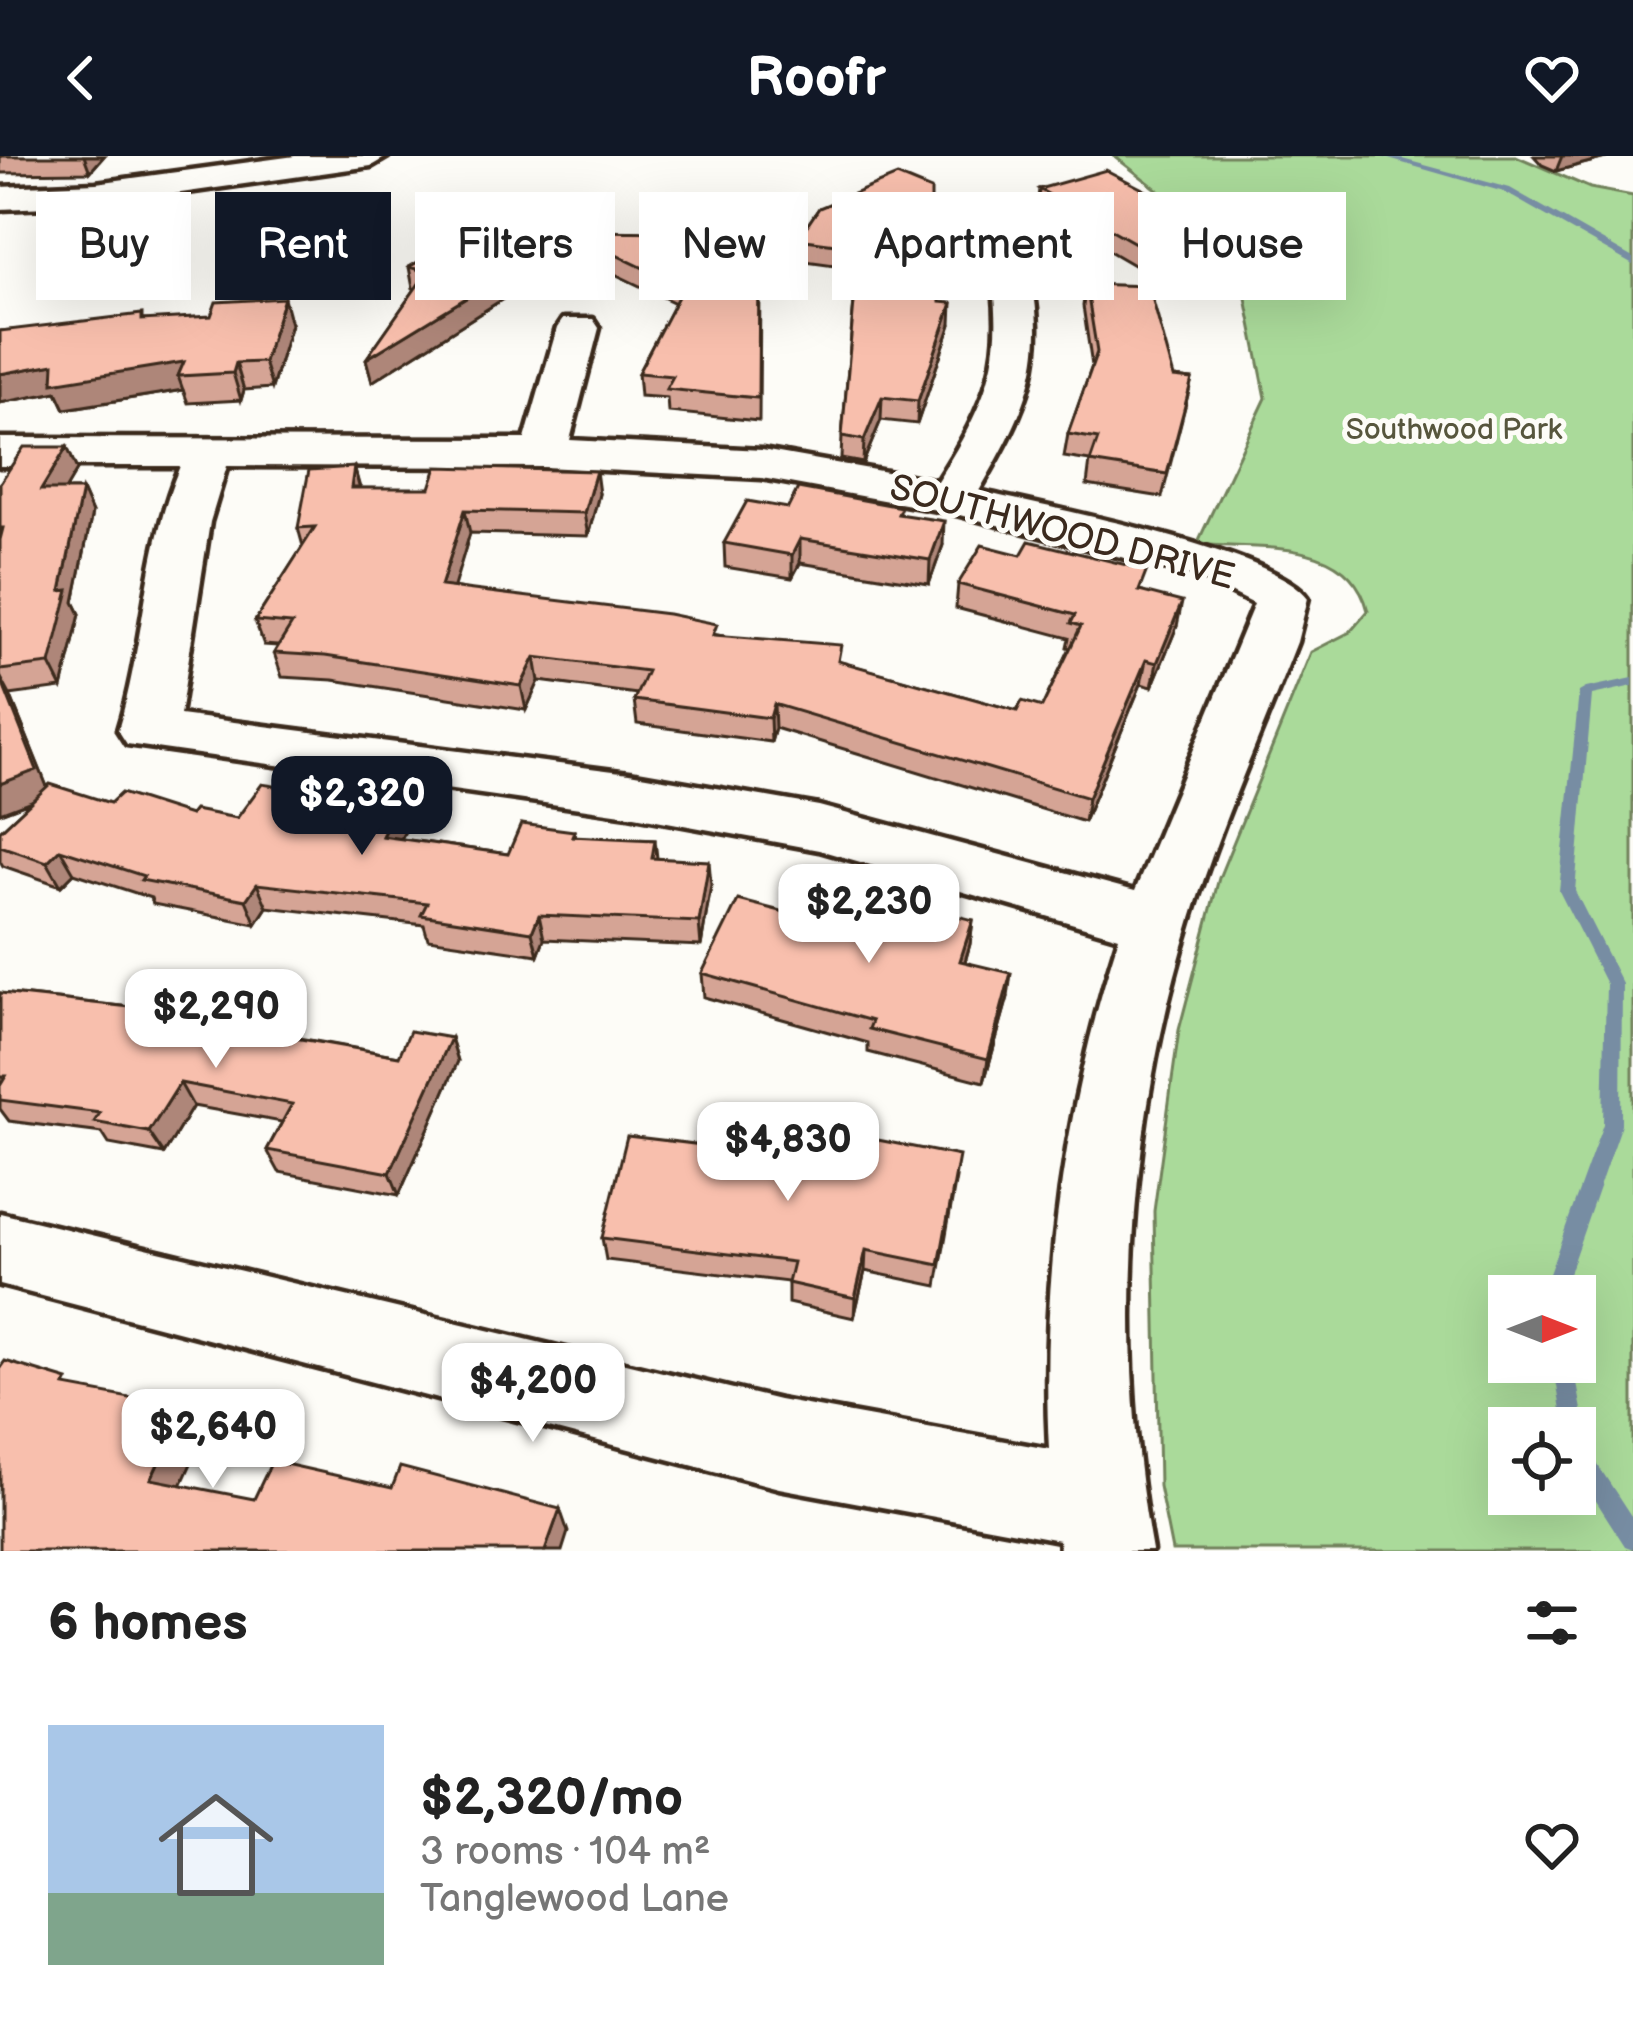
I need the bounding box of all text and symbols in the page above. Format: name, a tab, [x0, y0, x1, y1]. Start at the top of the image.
icon: back	[48, 45, 114, 111]
icon: heart	[1519, 45, 1585, 111]
text: Roofr	[747, 46, 886, 111]
chip: Buy	[36, 192, 191, 300]
chip: Rent	[215, 192, 391, 300]
chip: Filters	[415, 192, 615, 300]
chip: New	[639, 192, 808, 300]
chip: Apartment	[832, 192, 1114, 300]
chip: House	[1138, 192, 1346, 300]
park label: Southwood Park	[1346, 412, 1563, 448]
street label: SOUTHWOOD DRIVE	[885, 466, 1239, 600]
pin: $2,320	[264, 756, 460, 858]
text: $2,320	[298, 771, 426, 818]
pin: $2,230	[771, 864, 967, 966]
text: $2,230	[805, 879, 933, 926]
pin: $2,290	[118, 969, 314, 1071]
text: $2,290	[152, 984, 280, 1031]
pin: $4,830	[690, 1102, 886, 1204]
text: $4,830	[724, 1117, 852, 1164]
north arrow	[1488, 1275, 1596, 1383]
map controls	[1488, 1275, 1596, 1515]
pin: $4,200	[435, 1343, 631, 1445]
text: $4,200	[469, 1358, 597, 1405]
pin: $2,640	[115, 1389, 311, 1491]
text: $2,640	[149, 1404, 277, 1451]
button: locate	[1488, 1407, 1596, 1515]
icon: filters	[1519, 1590, 1585, 1656]
text: 6 homes	[48, 1593, 248, 1654]
text: $2,320/mo	[420, 1768, 683, 1829]
icon: home	[144, 1773, 288, 1917]
icon: heart	[1519, 1812, 1585, 1878]
text: 3 rooms · 104 m²	[420, 1829, 711, 1876]
text: Tanglewood Lane	[420, 1876, 729, 1923]

